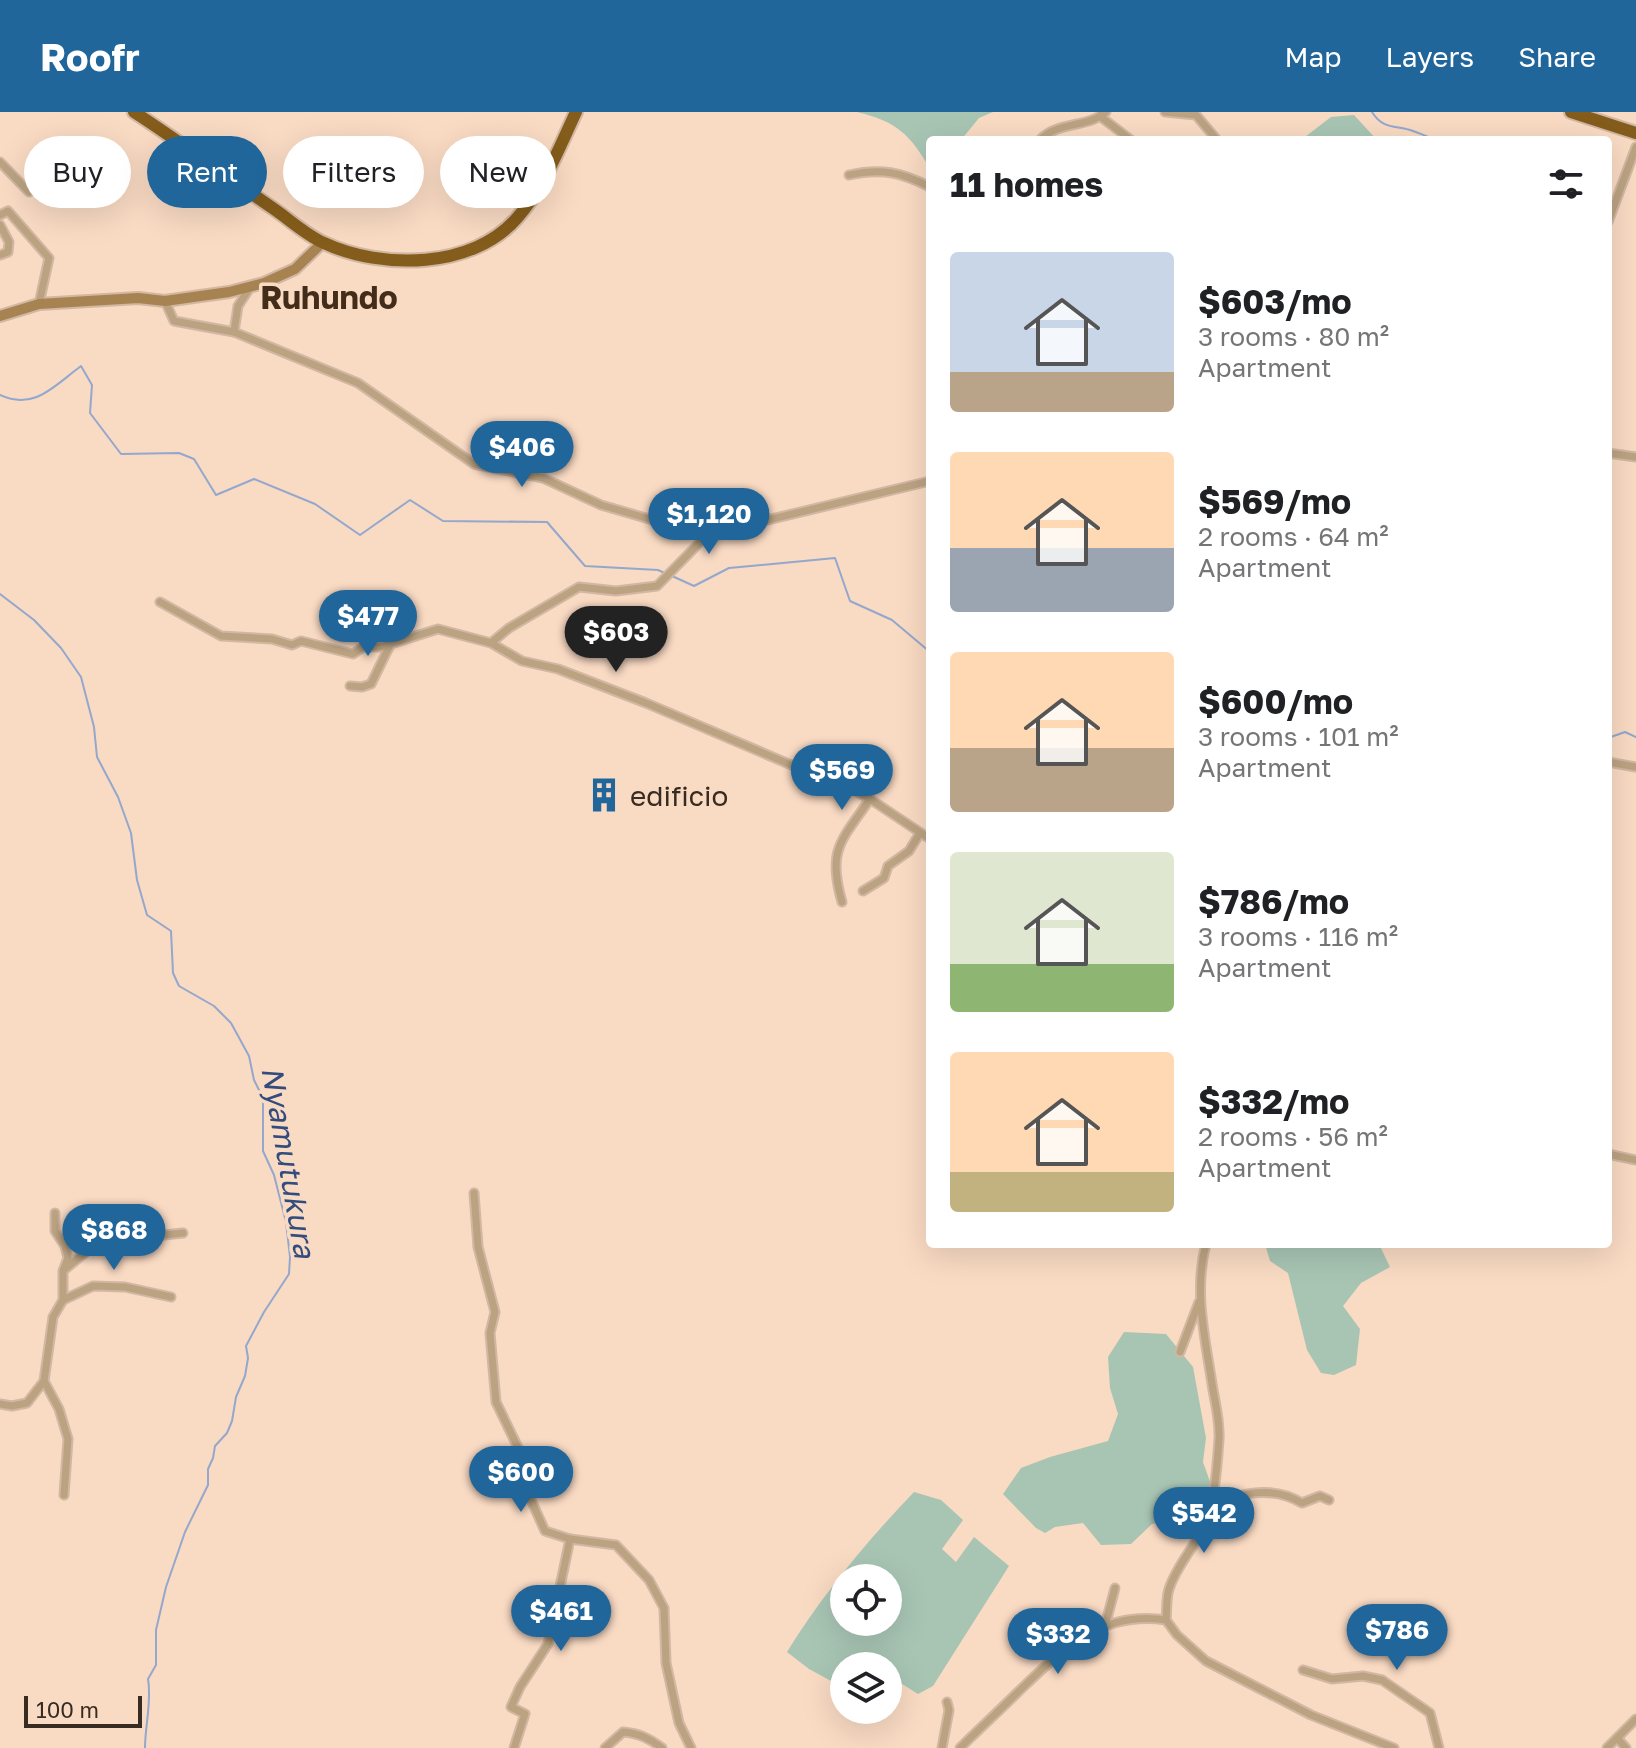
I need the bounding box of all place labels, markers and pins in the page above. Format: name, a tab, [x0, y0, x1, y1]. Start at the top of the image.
pin: $406	[475, 421, 569, 489]
pin: $1,120	[644, 488, 774, 556]
pin: $477	[321, 590, 415, 658]
pin: $603	[569, 606, 663, 674]
pin: $569	[795, 744, 889, 812]
building icon: edificio	[585, 776, 623, 814]
place label: edificio	[630, 779, 728, 812]
pin: $868	[67, 1204, 161, 1272]
pin: $600	[474, 1446, 568, 1514]
pin: $542	[1157, 1487, 1251, 1555]
pin: $461	[514, 1585, 608, 1653]
pin: $786	[1350, 1604, 1444, 1672]
pin: $332	[1011, 1608, 1105, 1676]

